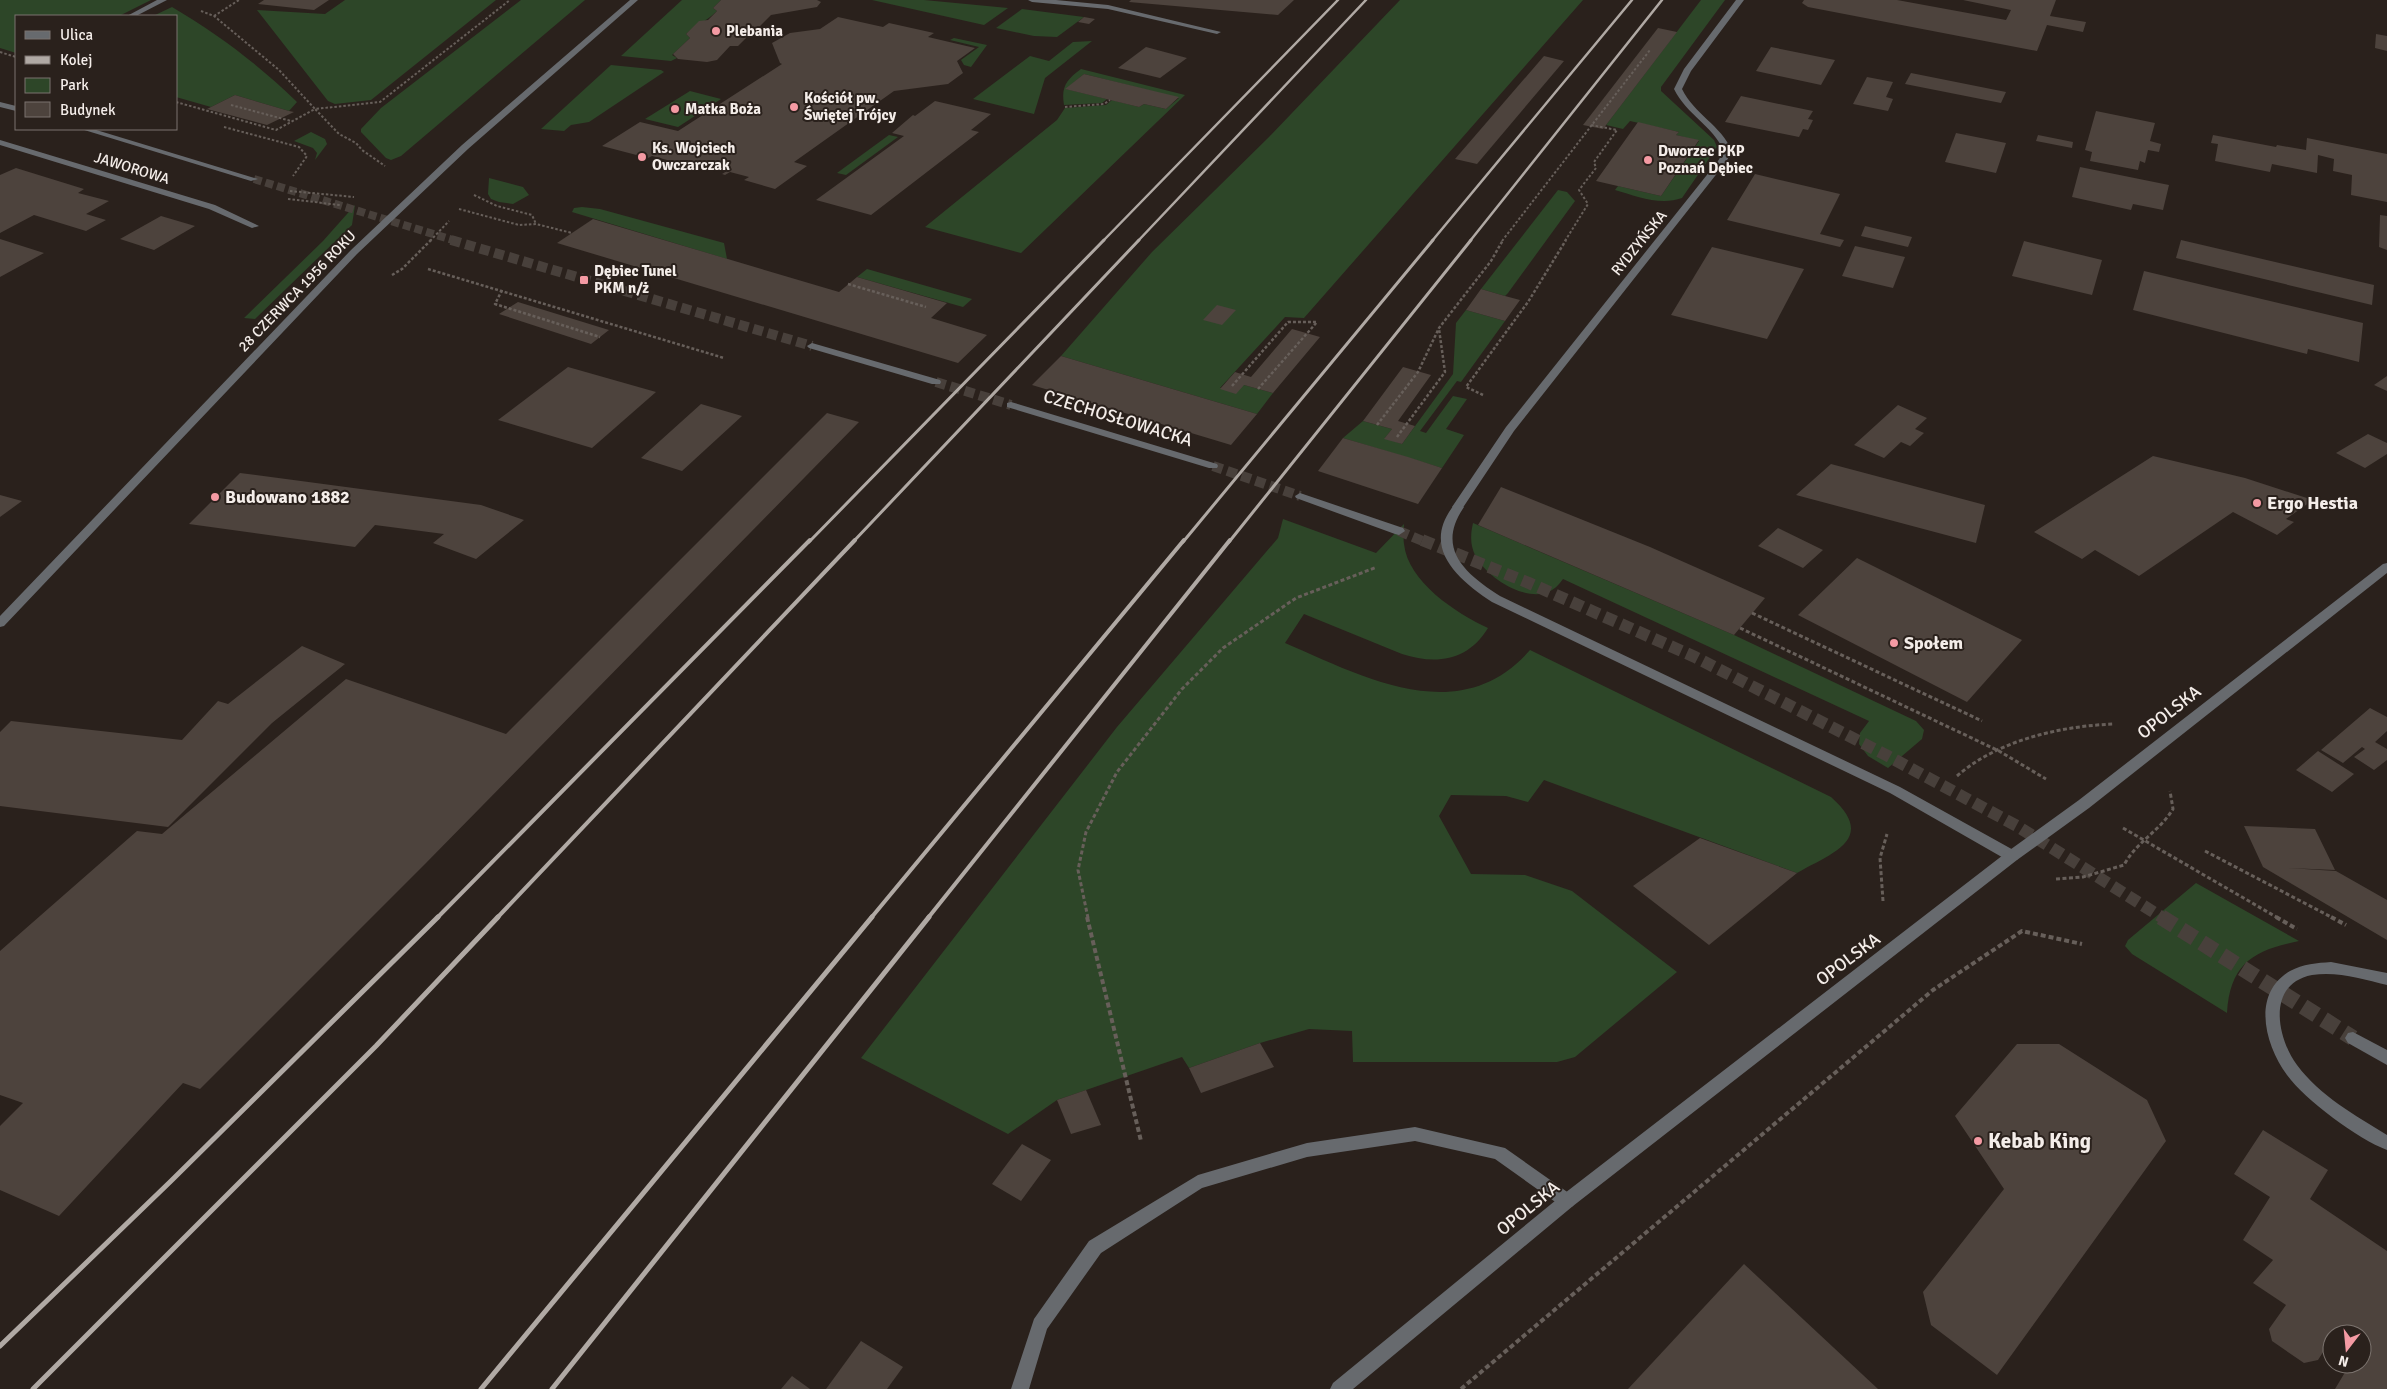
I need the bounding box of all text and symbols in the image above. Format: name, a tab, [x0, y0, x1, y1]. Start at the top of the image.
legend	[15, 15, 178, 130]
place label: Plebania	[726, 22, 783, 40]
marker: Plebania	[710, 25, 722, 37]
text: Ulica	[60, 26, 93, 44]
text: Kolej	[60, 51, 92, 69]
text: Park	[60, 76, 89, 94]
place label: Kościół pw. Świętej Trójcy	[804, 89, 897, 124]
place label: Matka Boża	[685, 100, 761, 118]
text: Budynek	[60, 101, 116, 119]
marker: Kościół pw. Świętej Trójcy	[788, 101, 800, 113]
marker: Matka Boża	[669, 103, 681, 115]
place label: Ks. Wojciech Owczarczak	[652, 139, 735, 174]
place label: Dworzec PKP Poznań Dębiec	[1658, 142, 1753, 177]
street label: JAWOROWA	[92, 148, 172, 188]
marker: Ks. Wojciech Owczarczak	[636, 151, 648, 163]
marker: Dworzec PKP Poznań Dębiec	[1642, 154, 1654, 166]
street label: RYDZYŃSKA	[1607, 206, 1671, 279]
street label: 28 CZERWCA 1956 ROKU	[234, 227, 360, 355]
place label: Dębiec Tunel PKM n/ż	[594, 262, 677, 297]
marker: Dębiec Tunel PKM n/ż	[578, 274, 590, 286]
street label: CZECHOSŁOWACKA	[1041, 385, 1195, 451]
place label: Budowano 1882	[225, 486, 350, 508]
marker: Budowano 1882	[209, 491, 221, 503]
place label: Ergo Hestia	[2267, 492, 2358, 514]
marker: Ergo Hestia	[2251, 497, 2263, 509]
place label: Społem	[1904, 632, 1963, 654]
marker: Społem	[1888, 637, 1900, 649]
street label: OPOLSKA	[2133, 680, 2205, 744]
street label: OPOLSKA	[1811, 928, 1885, 990]
place label: Kebab King	[1988, 1128, 2091, 1154]
marker: Kebab King	[1972, 1135, 1984, 1147]
street label: OPOLSKA	[1492, 1176, 1564, 1240]
north arrow	[2322, 1324, 2372, 1374]
text: N	[2337, 1352, 2351, 1371]

